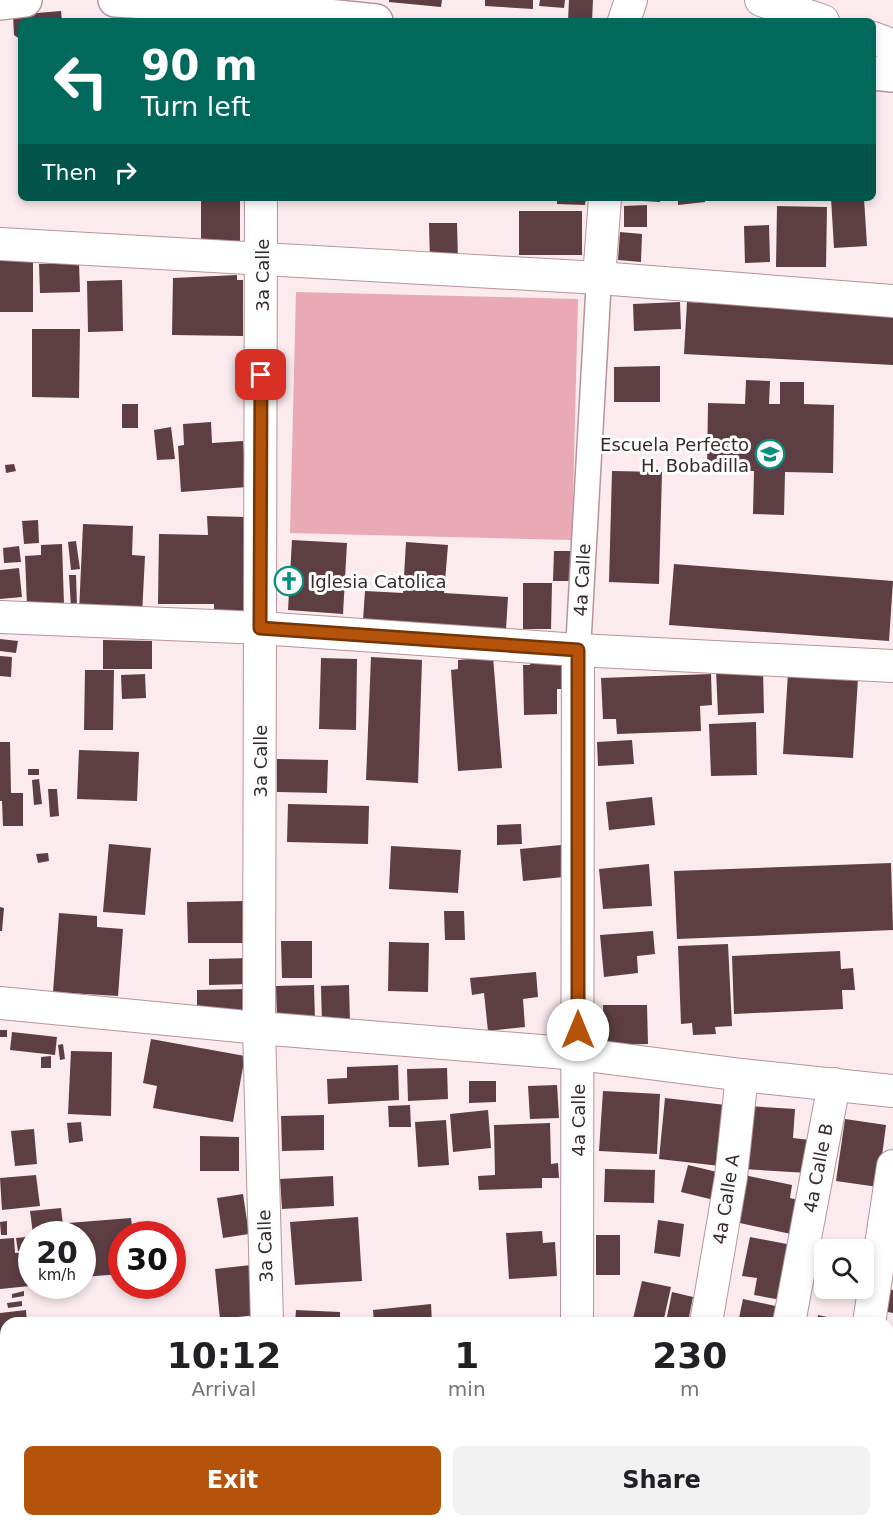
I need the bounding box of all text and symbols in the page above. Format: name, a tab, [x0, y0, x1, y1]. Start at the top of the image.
text: 90 m	[141, 41, 258, 90]
icon: left	[42, 42, 120, 120]
text: Turn left	[141, 91, 251, 122]
icon: right	[109, 156, 142, 189]
text: Then	[42, 160, 97, 185]
street label: 3a Calle	[252, 239, 273, 311]
pin	[235, 349, 286, 400]
icon: arrive	[244, 358, 277, 391]
place label: Escuela Perfecto H. Bobadilla	[600, 434, 749, 476]
school or university icon: Escuela Perfecto H. Bobadilla	[754, 438, 786, 470]
street label: 4a Calle	[570, 543, 594, 617]
church icon: Iglesia Catolica	[273, 565, 305, 597]
place label: Iglesia Catolica	[310, 571, 447, 592]
street label: 3a Calle	[250, 725, 271, 797]
position arrow	[546, 998, 610, 1062]
street label: 4a Calle	[568, 1084, 589, 1156]
street label: 4a Calle B	[799, 1121, 837, 1215]
street label: 4a Calle A	[709, 1152, 744, 1246]
street label: 3a Calle	[253, 1209, 277, 1283]
speed limit sign: 30	[108, 1221, 186, 1299]
text: 20	[36, 1235, 78, 1270]
map controls	[814, 1239, 874, 1299]
button: search	[814, 1239, 874, 1299]
text: km/h	[38, 1266, 76, 1284]
text: 10:12	[167, 1335, 281, 1376]
text: 1	[454, 1335, 479, 1376]
text: 230	[652, 1335, 727, 1376]
text: Arrival	[191, 1377, 256, 1401]
text: min	[448, 1377, 486, 1401]
text: m	[680, 1377, 700, 1401]
button: Exit	[24, 1446, 441, 1515]
button: Share	[453, 1446, 870, 1515]

